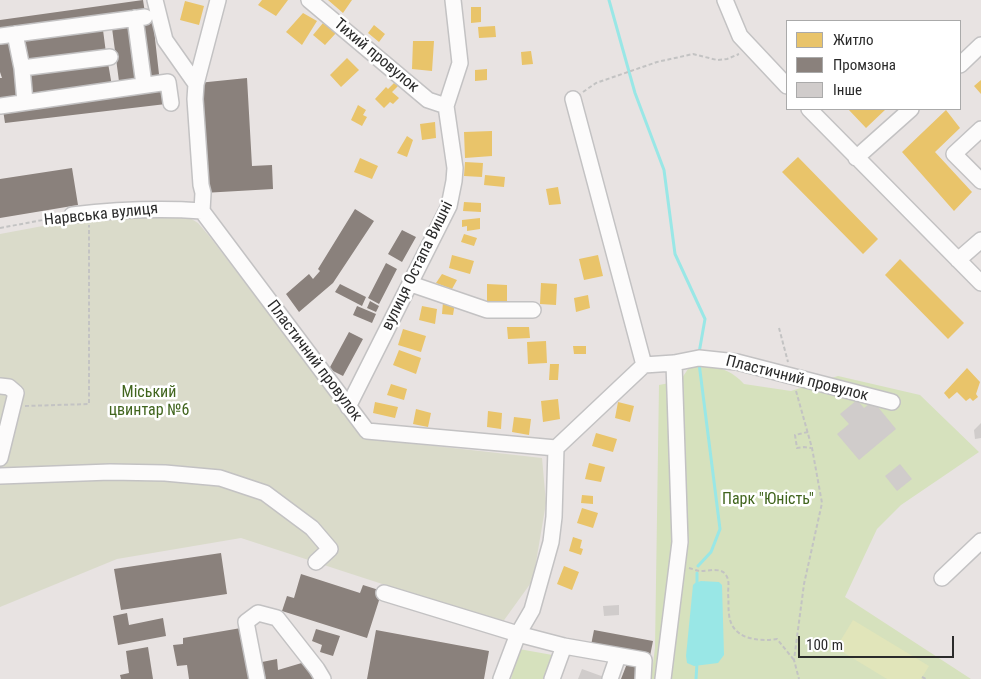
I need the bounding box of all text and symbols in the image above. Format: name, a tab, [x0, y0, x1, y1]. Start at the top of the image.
street label: Тихий провулок	[330, 15, 422, 97]
legend	[786, 20, 961, 110]
text: Житло	[833, 31, 873, 49]
text: Промзона	[833, 56, 896, 74]
text: Інше	[833, 81, 862, 99]
street label: вулиця Остапа Вишні	[378, 198, 458, 334]
street label: Нарвська вулиця	[43, 199, 159, 231]
street label: Пластичний провулок	[262, 297, 366, 425]
street label: Пластичний провулок	[724, 352, 870, 406]
park label: Міський цвинтар №6	[109, 383, 189, 421]
park label: Парк "Юність"	[722, 490, 814, 510]
scale bar	[801, 626, 957, 658]
text: 100 m	[806, 636, 843, 654]

